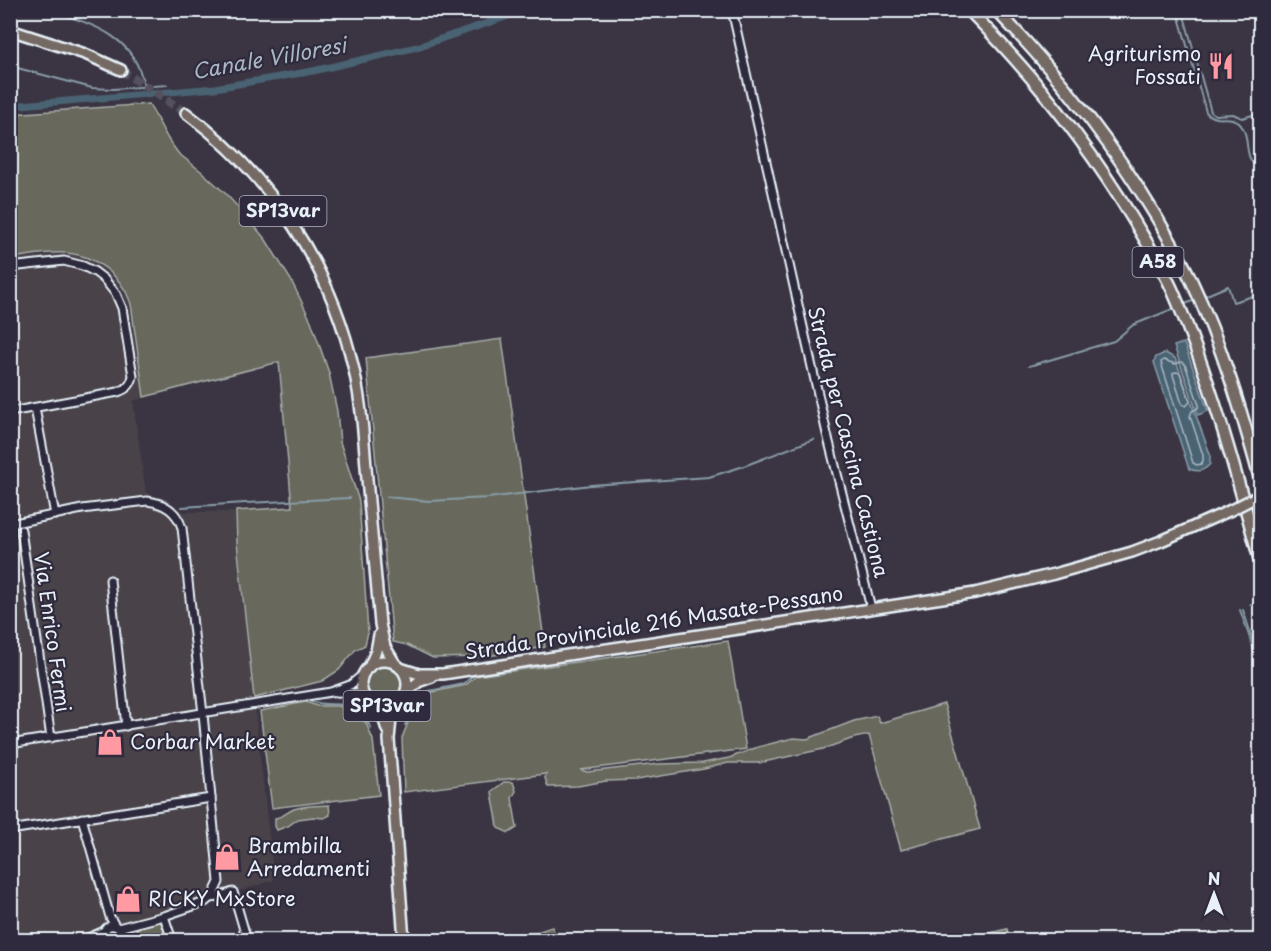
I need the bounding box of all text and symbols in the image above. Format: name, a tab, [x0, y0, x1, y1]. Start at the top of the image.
water label: Canale Villoresi	[189, 27, 351, 86]
place label: Agriturismo Fossati	[1088, 38, 1201, 91]
restaurant icon: Agriturismo Fossati	[1206, 51, 1236, 81]
road number: SP13var	[240, 196, 326, 226]
road number: A58	[1132, 247, 1184, 277]
street label: Strada per Cascina Castiona	[801, 303, 897, 581]
street label: Via Enrico Fermi	[27, 550, 79, 714]
street label: Strada Provinciale 216 Masate-Pessano	[463, 577, 845, 667]
road number: SP13var	[344, 691, 430, 721]
place label: Corbar Market	[130, 726, 275, 756]
shop icon: Corbar Market	[95, 727, 125, 757]
place label: Brambilla Arredamenti	[247, 830, 370, 883]
shop icon: Brambilla Arredamenti	[212, 842, 242, 872]
north arrow	[1184, 864, 1244, 924]
text: N	[1208, 866, 1220, 890]
place label: RICKY MxStore	[148, 883, 296, 913]
shop icon: RICKY MxStore	[113, 884, 143, 914]

